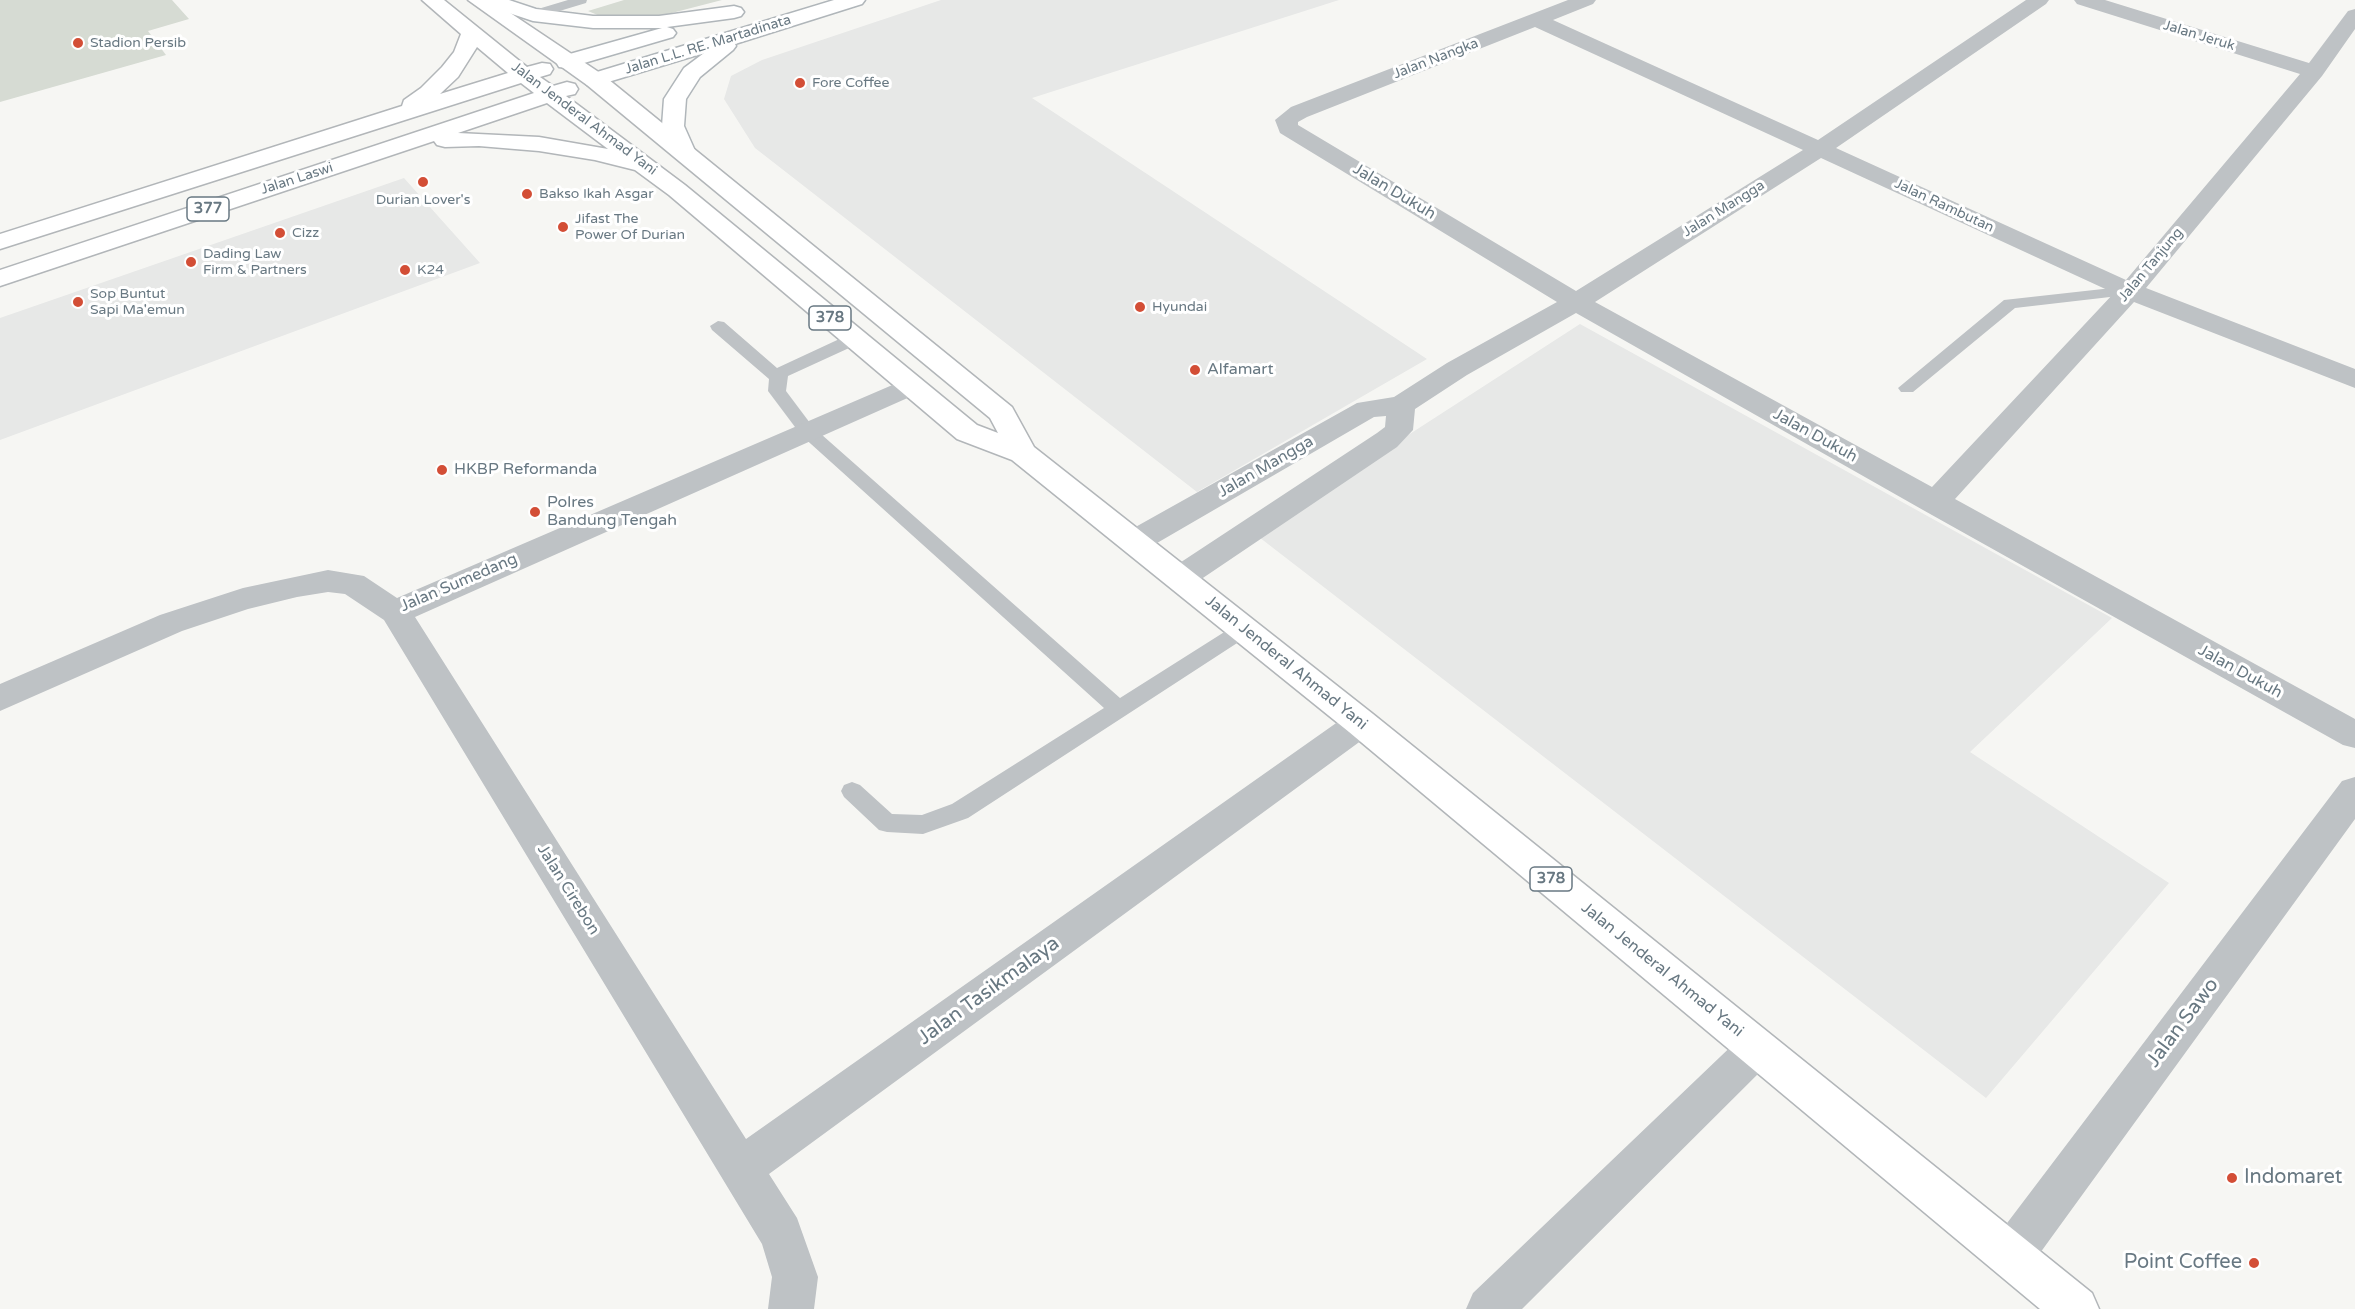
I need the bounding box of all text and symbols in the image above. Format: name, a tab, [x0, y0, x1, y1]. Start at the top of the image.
street label: Jalan L.L. RE. Martadinata	[623, 12, 793, 78]
street label: Jalan Jeruk	[2161, 17, 2237, 55]
place label: Stadion Persib	[90, 35, 186, 51]
street label: Jalan Nangka	[1391, 35, 1481, 83]
marker: Stadion Persib	[71, 36, 85, 50]
street label: Jalan Jenderal Ahmad Yani	[508, 59, 660, 179]
place label: Fore Coffee	[812, 75, 889, 91]
marker: Fore Coffee	[793, 76, 807, 90]
street label: Jalan Laswi	[259, 159, 335, 199]
street label: Jalan Dukuh	[1349, 160, 1439, 224]
marker: Durian Lover's	[416, 175, 430, 189]
street label: Jalan Rambutan	[1892, 176, 1996, 236]
street label: Jalan Mangga	[1680, 177, 1768, 241]
place label: Bakso Ikah Asgar	[539, 186, 654, 202]
marker: Bakso Ikah Asgar	[520, 187, 534, 201]
place label: Durian Lover's	[376, 192, 470, 208]
road number: 377	[187, 197, 229, 221]
place label: Jifast The Power Of Durian	[575, 211, 685, 244]
marker: Jifast The Power Of Durian	[556, 220, 570, 234]
place label: Cizz	[292, 225, 319, 241]
street label: Jalan Tanjung	[2115, 225, 2187, 305]
marker: Cizz	[273, 226, 287, 240]
place label: Dading Law Firm & Partners	[203, 246, 307, 278]
marker: Dading Law Firm & Partners	[184, 255, 198, 269]
place label: K24	[417, 262, 444, 278]
marker: K24	[398, 263, 412, 277]
place label: Sop Buntut Sapi Ma'emun	[90, 286, 185, 318]
marker: Sop Buntut Sapi Ma'emun	[71, 295, 85, 309]
place label: Hyundai	[1152, 299, 1207, 315]
marker: Hyundai	[1133, 300, 1147, 314]
road number: 378	[809, 306, 851, 330]
place label: Alfamart	[1207, 360, 1274, 380]
marker: Alfamart	[1188, 363, 1202, 377]
street label: Jalan Dukuh	[1770, 405, 1860, 467]
street label: Jalan Mangga	[1215, 432, 1317, 502]
place label: HKBP Reformanda	[454, 460, 597, 480]
marker: HKBP Reformanda	[435, 463, 449, 477]
place label: Polres Bandung Tengah	[547, 493, 677, 531]
marker: Polres Bandung Tengah	[528, 505, 542, 519]
street label: Jalan Sumedang	[398, 550, 520, 616]
street label: Jalan Jenderal Ahmad Yani	[1201, 592, 1371, 734]
street label: Jalan Dukuh	[2195, 641, 2285, 703]
street label: Jalan Cirebon	[533, 841, 603, 939]
road number: 378	[1530, 867, 1572, 891]
street label: Jalan Jenderal Ahmad Yani	[1577, 899, 1747, 1041]
street label: Jalan Tasikmalaya	[914, 932, 1064, 1050]
street label: Jalan Sawo	[2142, 974, 2224, 1072]
place label: Indomaret	[2244, 1166, 2342, 1190]
marker: Indomaret	[2225, 1171, 2239, 1185]
place label: Point Coffee	[2124, 1251, 2242, 1275]
marker: Point Coffee	[2247, 1256, 2261, 1270]

